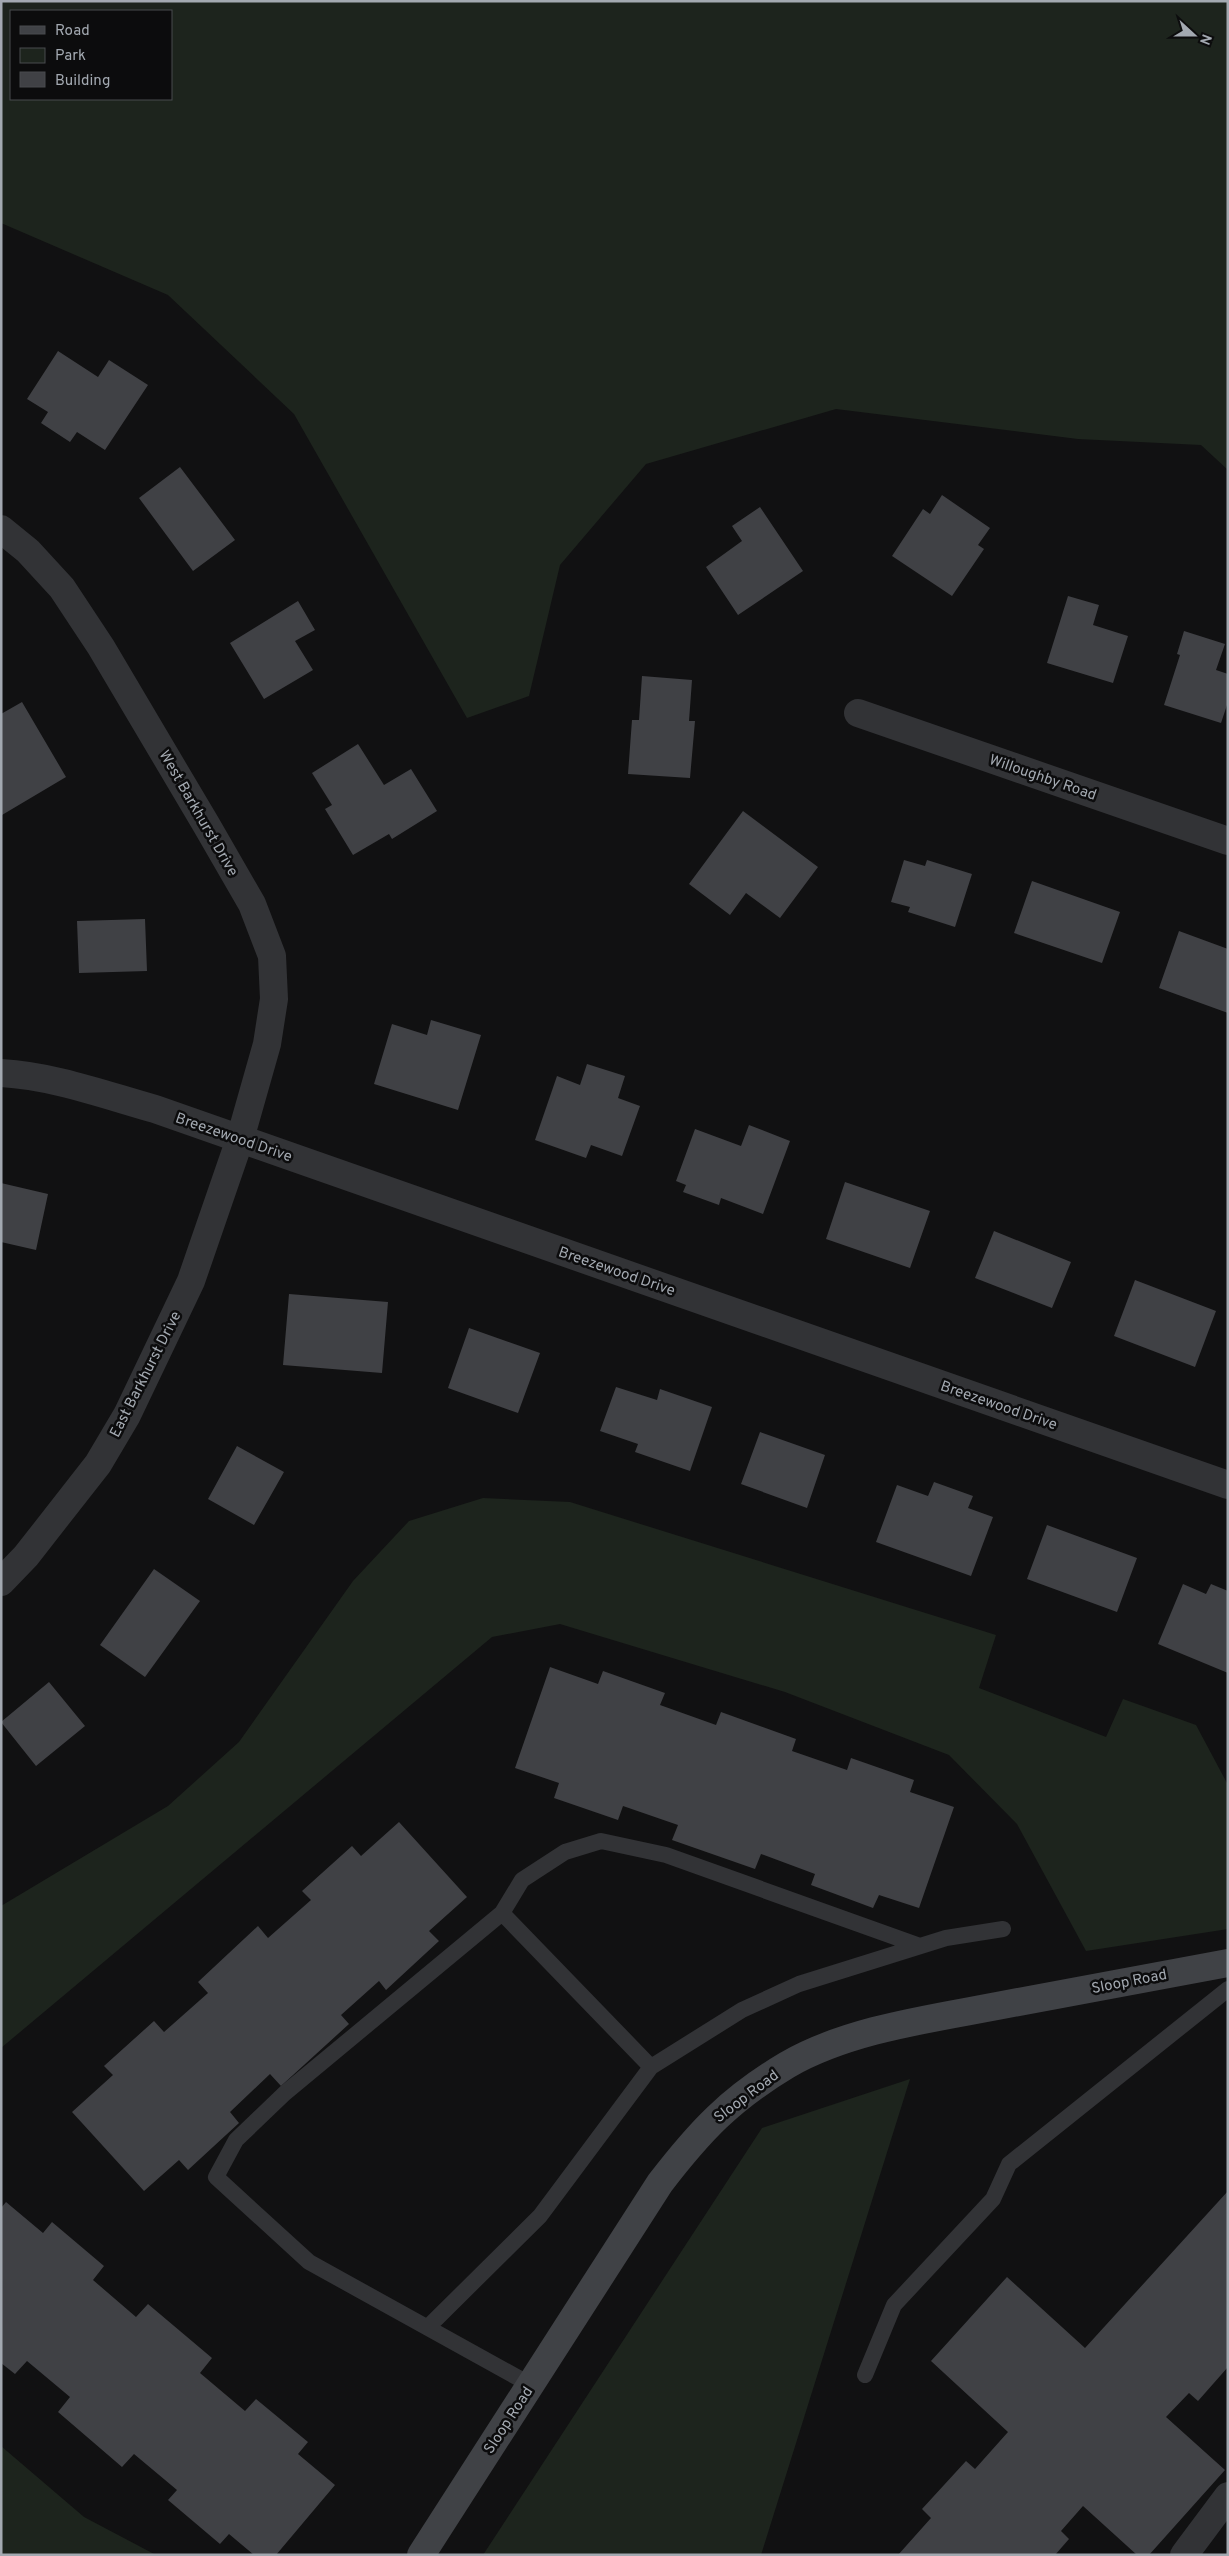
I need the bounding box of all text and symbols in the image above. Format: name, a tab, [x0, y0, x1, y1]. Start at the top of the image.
legend	[10, 10, 172, 100]
north arrow	[1169, 10, 1219, 60]
text: Road	[55, 22, 90, 41]
text: N	[1195, 31, 1214, 47]
text: Park	[55, 47, 86, 66]
text: Building	[55, 72, 110, 91]
street label: West Barkhurst Drive	[154, 747, 242, 880]
street label: Willoughby Road	[986, 751, 1099, 806]
street label: Breezewood Drive	[173, 1110, 294, 1167]
street label: Breezewood Drive	[556, 1244, 677, 1301]
street label: East Barkhurst Drive	[106, 1308, 186, 1441]
street label: Breezewood Drive	[938, 1378, 1059, 1435]
street label: Sloop Road	[1090, 1966, 1169, 1999]
street label: Sloop Road	[711, 2067, 783, 2128]
street label: Sloop Road	[480, 2384, 538, 2458]

